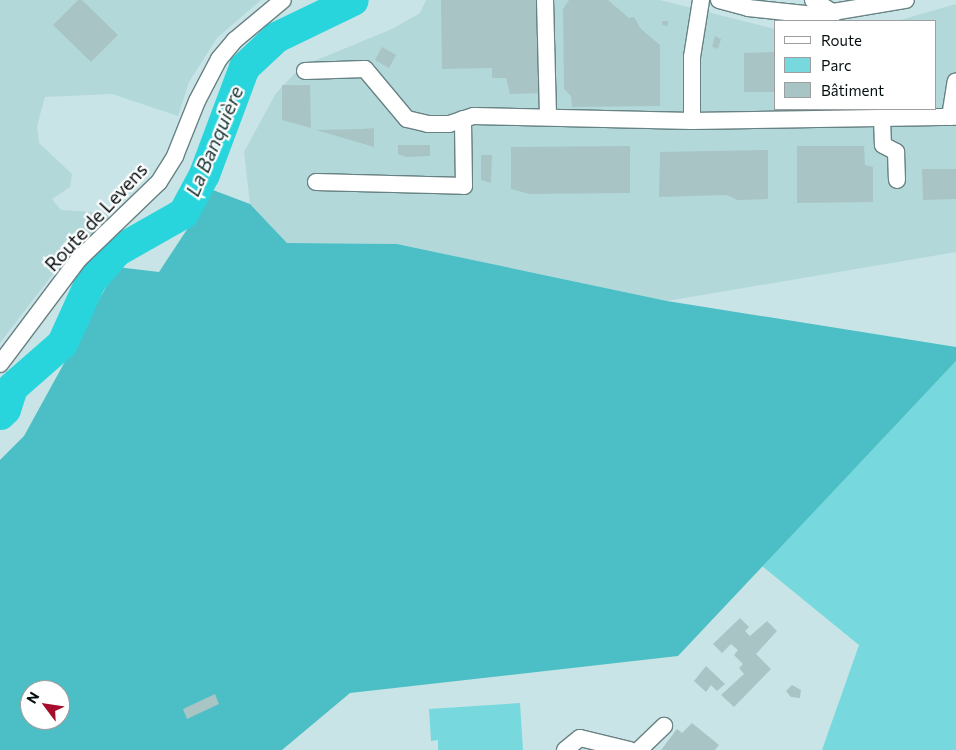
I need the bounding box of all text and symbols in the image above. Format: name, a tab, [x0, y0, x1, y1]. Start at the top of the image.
legend	[774, 20, 936, 110]
text: Route	[821, 31, 862, 49]
text: Parc	[821, 56, 851, 74]
text: Bâtiment	[821, 81, 884, 99]
water label: La Banquière	[180, 82, 248, 200]
street label: Route de Levens	[40, 158, 152, 276]
north arrow	[20, 680, 70, 730]
text: N	[23, 689, 43, 706]

